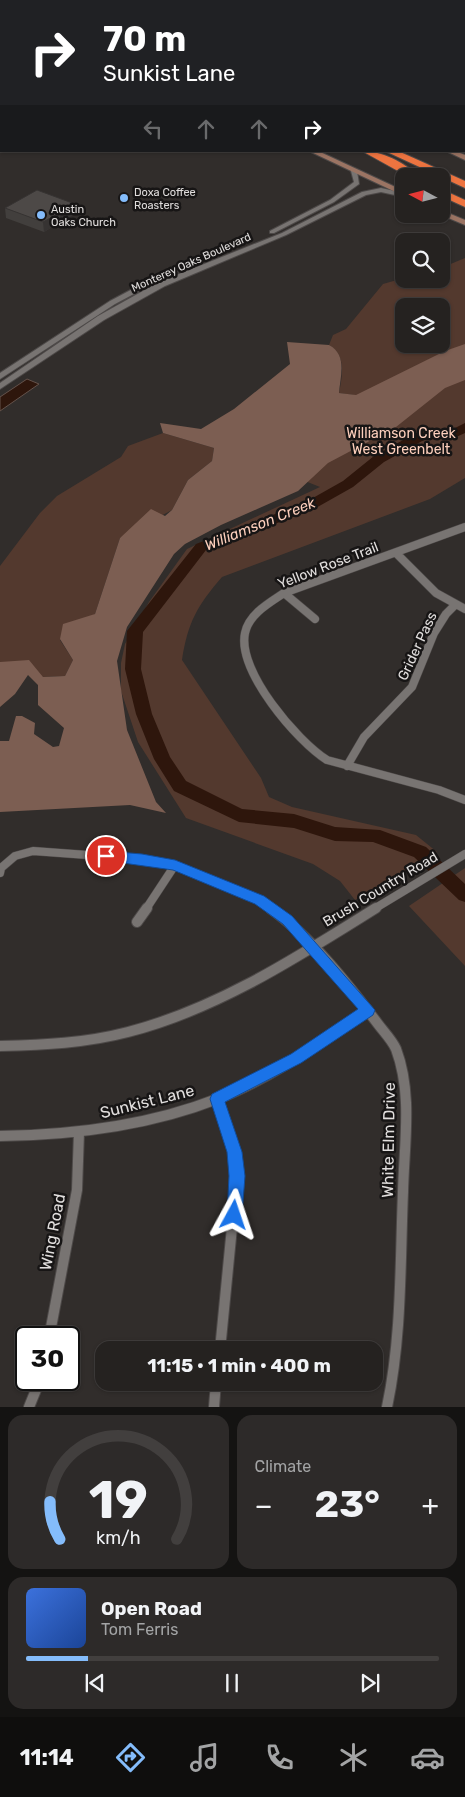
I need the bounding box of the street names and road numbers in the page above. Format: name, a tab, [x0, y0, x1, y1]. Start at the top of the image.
street label: Monterey Oaks Boulevard	[129, 230, 253, 295]
street label: Yellow Rose Trail	[275, 538, 381, 592]
street label: Grider Pass	[394, 609, 441, 683]
street label: Brush Country Road	[320, 848, 441, 930]
street label: Sunkist Lane	[98, 1081, 196, 1122]
street label: White Elm Drive	[378, 1082, 399, 1198]
street label: Wing Road	[36, 1192, 69, 1272]

